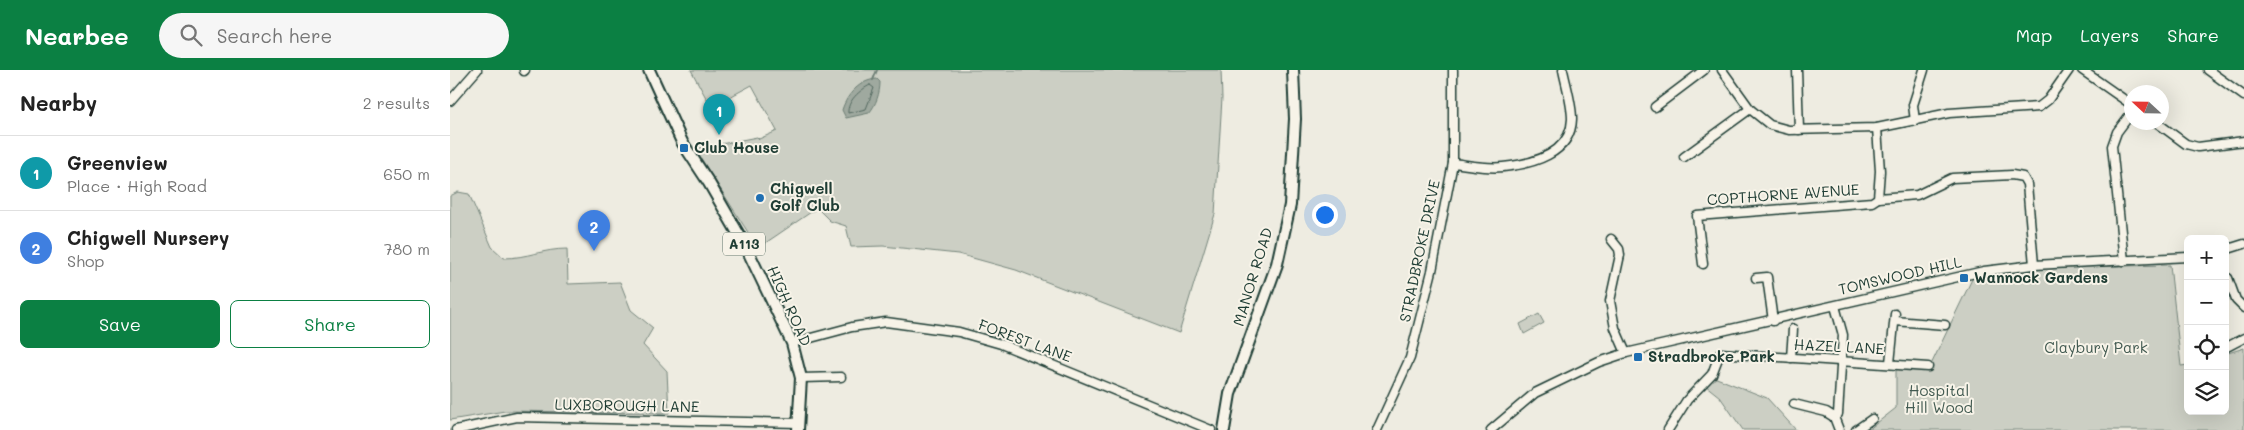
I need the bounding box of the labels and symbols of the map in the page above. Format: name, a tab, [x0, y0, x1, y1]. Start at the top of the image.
north arrow	[2124, 85, 2169, 130]
pin: 1	[703, 94, 735, 135]
place label: Club House	[694, 137, 779, 157]
marker: Club House	[678, 142, 690, 154]
street label: STRADBROKE DRIVE	[1394, 177, 1444, 324]
place label: Chigwell Golf Club	[770, 178, 840, 215]
street label: COPTHORNE AVENUE	[1706, 179, 1860, 209]
marker: Chigwell Golf Club	[754, 192, 766, 204]
your location	[1312, 202, 1338, 228]
pin: 2	[578, 210, 610, 251]
street label: MANOR ROAD	[1228, 225, 1277, 328]
road number: A113	[723, 232, 765, 255]
street label: TOMSWOOD HILL	[1836, 251, 1963, 299]
street label: HIGH ROAD	[763, 262, 817, 349]
place label: Wannock Gardens	[1974, 267, 2108, 287]
marker: Wannock Gardens	[1958, 272, 1970, 284]
street label: FOREST LANE	[976, 314, 1075, 366]
street label: HAZEL LANE	[1793, 334, 1885, 358]
park label: Claybury Park	[2044, 337, 2148, 357]
place label: Stradbroke Park	[1648, 346, 1775, 366]
marker: Stradbroke Park	[1632, 351, 1644, 363]
park label: Hospital Hill Wood	[1905, 380, 1973, 417]
street label: LUXBOROUGH LANE	[554, 394, 700, 416]

